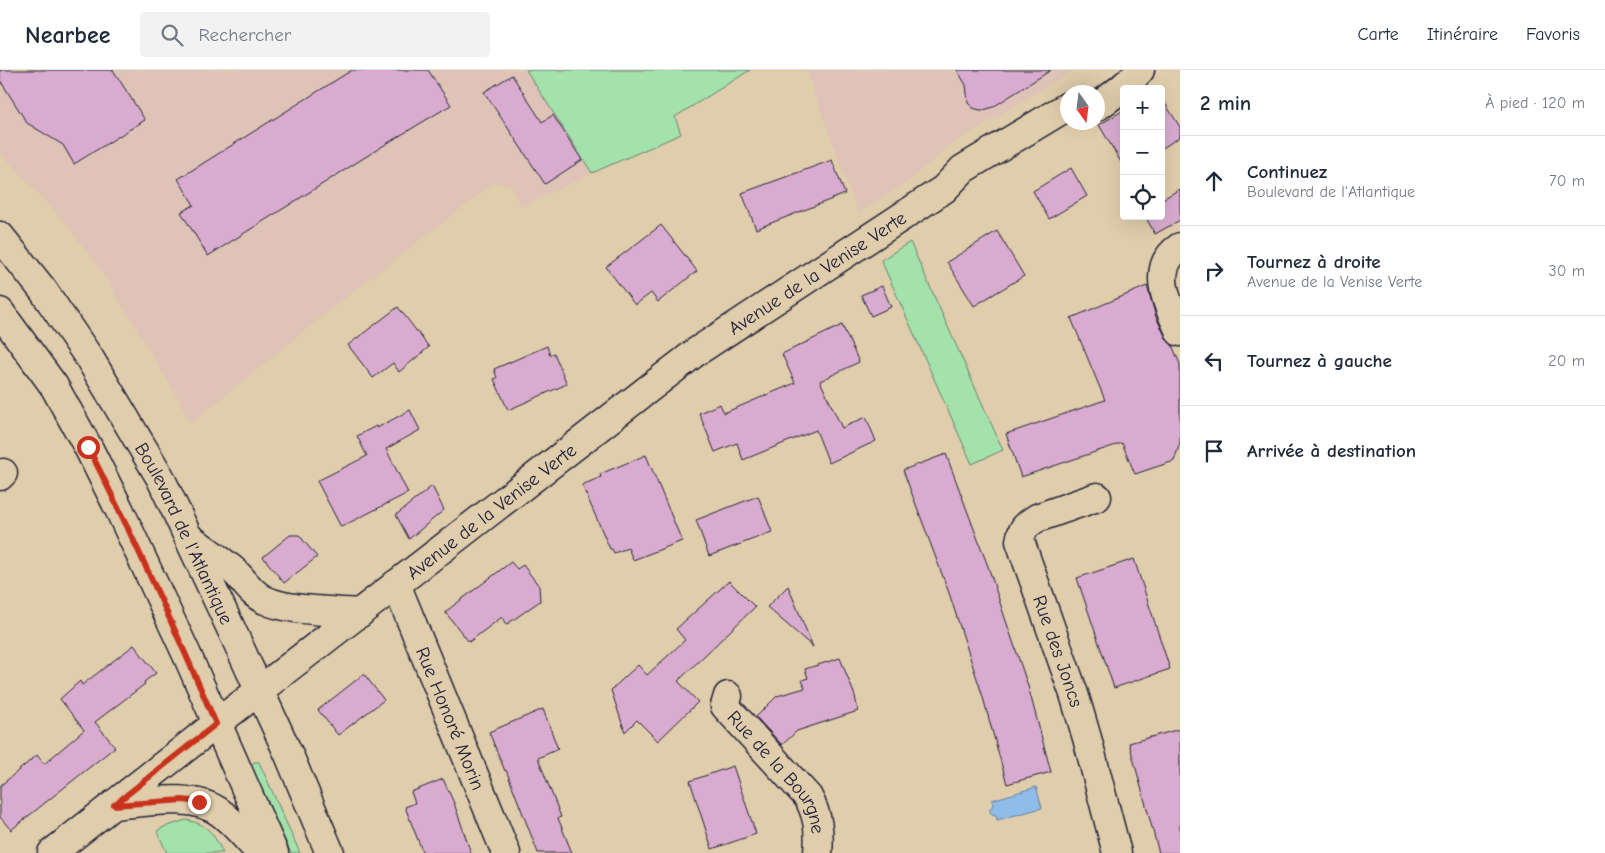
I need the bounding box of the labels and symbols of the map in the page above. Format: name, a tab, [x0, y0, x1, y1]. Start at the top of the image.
north arrow	[1060, 85, 1105, 130]
street label: Avenue de la Venise Verte	[724, 207, 911, 340]
route start	[77, 436, 100, 459]
street label: Boulevard de l'Atlantique	[130, 439, 237, 628]
street label: Avenue de la Venise Verte	[403, 439, 581, 584]
street label: Rue des Joncs	[1028, 592, 1087, 710]
street label: Rue Honoré Morin	[411, 644, 489, 793]
street label: Rue de la Bourgne	[723, 706, 829, 835]
route end	[188, 791, 211, 814]

